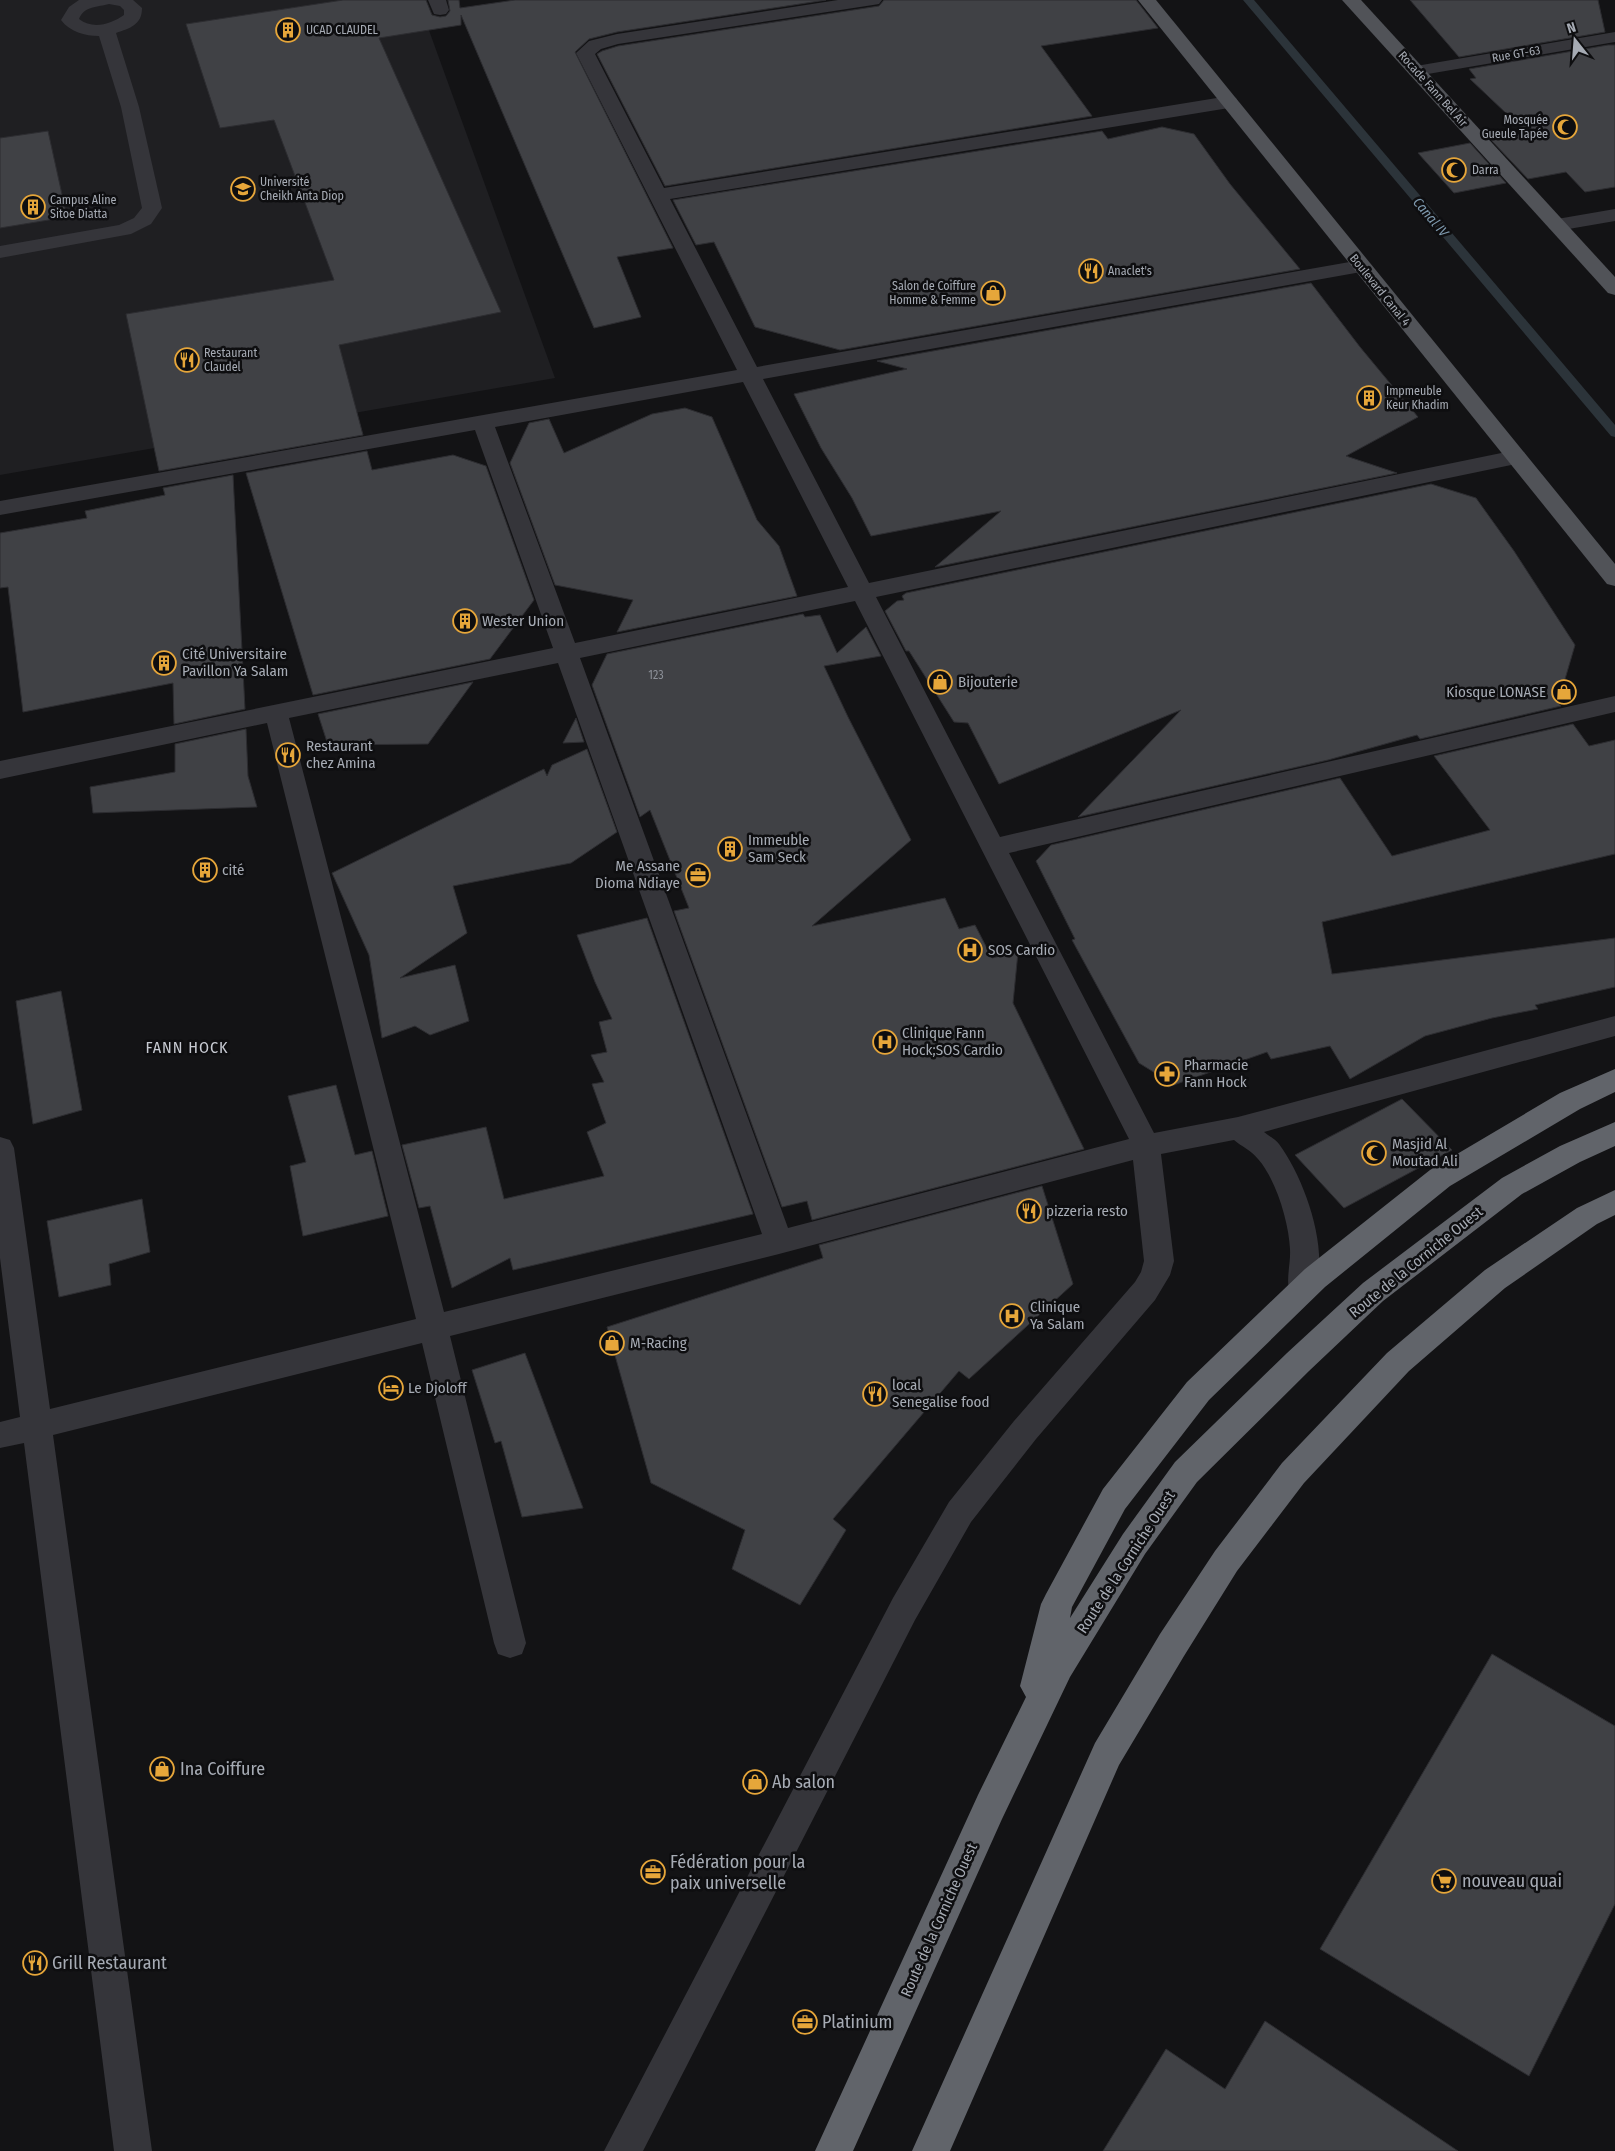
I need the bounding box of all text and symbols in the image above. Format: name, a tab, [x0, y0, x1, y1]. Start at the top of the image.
north arrow	[1550, 15, 1600, 65]
building icon: UCAD CLAUDEL	[275, 17, 301, 43]
text: N	[1565, 19, 1578, 37]
place label: UCAD CLAUDEL	[306, 23, 379, 37]
street label: Rue GT-63	[1491, 43, 1541, 65]
street label: Rocade Fann Bel Air	[1395, 48, 1471, 130]
place label: Mosquée Gueule Tapée	[1482, 113, 1548, 141]
mosque icon: Mosquée Gueule Tapée	[1552, 114, 1578, 140]
mosque icon: Darra	[1441, 157, 1467, 183]
place label: Darra	[1472, 163, 1499, 177]
place label: Université Cheikh Anta Diop	[260, 175, 344, 203]
school or university icon: Université Cheikh Anta Diop	[230, 176, 256, 202]
place label: Campus Aline Sitoe Diatta	[50, 193, 117, 221]
building icon: Campus Aline Sitoe Diatta	[20, 194, 46, 220]
water label: Canal IV	[1409, 194, 1453, 241]
street label: Boulevard Canal 4	[1347, 251, 1413, 329]
restaurant icon: Anaclet's	[1078, 258, 1104, 284]
place label: Anaclet's	[1108, 264, 1152, 278]
place label: Salon de Coiffure Homme & Femme	[889, 279, 976, 307]
shop icon: Salon de Coiffure Homme & Femme	[980, 280, 1006, 306]
place label: Restaurant Claudel	[204, 346, 257, 374]
restaurant icon: Restaurant Claudel	[174, 347, 200, 373]
place label: Impmeuble Keur Khadim	[1386, 384, 1449, 412]
building icon: Impmeuble Keur Khadim	[1356, 385, 1382, 411]
building icon: Wester Union	[452, 608, 478, 634]
place label: Wester Union	[482, 612, 564, 630]
place label: Cité Universitaire Pavillon Ya Salam	[182, 645, 288, 680]
building icon: Cité Universitaire Pavillon Ya Salam	[151, 650, 177, 676]
house number: 123	[648, 668, 664, 682]
shop icon: Bijouterie	[927, 669, 953, 695]
place label: Bijouterie	[958, 673, 1018, 691]
shop icon: Kiosque LONASE	[1551, 679, 1577, 705]
place label: Kiosque LONASE	[1446, 683, 1546, 701]
place label: Restaurant chez Amina	[306, 737, 376, 772]
restaurant icon: Restaurant chez Amina	[275, 742, 301, 768]
place label: Immeuble Sam Seck	[748, 831, 810, 866]
building icon: Immeuble Sam Seck	[717, 836, 743, 862]
building icon: cité	[192, 857, 218, 883]
place label: Me Assane Dioma Ndiaye	[595, 857, 680, 892]
place label: cité	[222, 861, 244, 879]
office icon: Me Assane Dioma Ndiaye	[685, 862, 711, 888]
hospital icon: SOS Cardio	[957, 937, 983, 963]
place label: SOS Cardio	[988, 941, 1055, 959]
place label: Clinique Fann Hock;SOS Cardio	[902, 1024, 1003, 1059]
hospital icon: Clinique Fann Hock;SOS Cardio	[872, 1029, 898, 1055]
district label: FANN HOCK	[145, 1038, 229, 1057]
place label: Pharmacie Fann Hock	[1184, 1056, 1249, 1091]
pharmacy icon: Pharmacie Fann Hock	[1154, 1061, 1180, 1087]
place label: Masjid Al Moutad Ali	[1392, 1135, 1458, 1170]
mosque icon: Masjid Al Moutad Ali	[1361, 1140, 1387, 1166]
restaurant icon: pizzeria resto	[1016, 1198, 1042, 1224]
place label: pizzeria resto	[1046, 1202, 1128, 1220]
street label: Route de la Corniche Ouest	[1346, 1203, 1486, 1321]
place label: Clinique Ya Salam	[1030, 1298, 1085, 1333]
hospital icon: Clinique Ya Salam	[999, 1303, 1025, 1329]
shop icon: M-Racing	[599, 1330, 625, 1356]
place label: M-Racing	[630, 1334, 687, 1352]
hotel icon: Le Djoloff	[378, 1375, 404, 1401]
place label: local Senegalise food	[892, 1376, 989, 1411]
place label: Le Djoloff	[408, 1379, 468, 1397]
restaurant icon: local Senegalise food	[862, 1381, 888, 1407]
street label: Route de la Corniche Ouest	[1073, 1487, 1179, 1637]
shop icon: Ina Coiffure	[149, 1756, 175, 1782]
place label: Ina Coiffure	[180, 1758, 265, 1780]
shop icon: Ab salon	[742, 1769, 768, 1795]
place label: Ab salon	[772, 1771, 835, 1793]
street label: Route de la Corniche Ouest	[897, 1840, 981, 2000]
place label: Fédération pour la paix universelle	[670, 1851, 805, 1894]
office icon: Fédération pour la paix universelle	[640, 1859, 666, 1885]
supermarket icon: nouveau quai	[1431, 1868, 1457, 1894]
place label: nouveau quai	[1462, 1870, 1562, 1892]
restaurant icon: Grill Restaurant	[22, 1950, 48, 1976]
place label: Grill Restaurant	[52, 1952, 167, 1974]
office icon: Platinium	[792, 2009, 818, 2035]
place label: Platinium	[822, 2011, 892, 2033]

